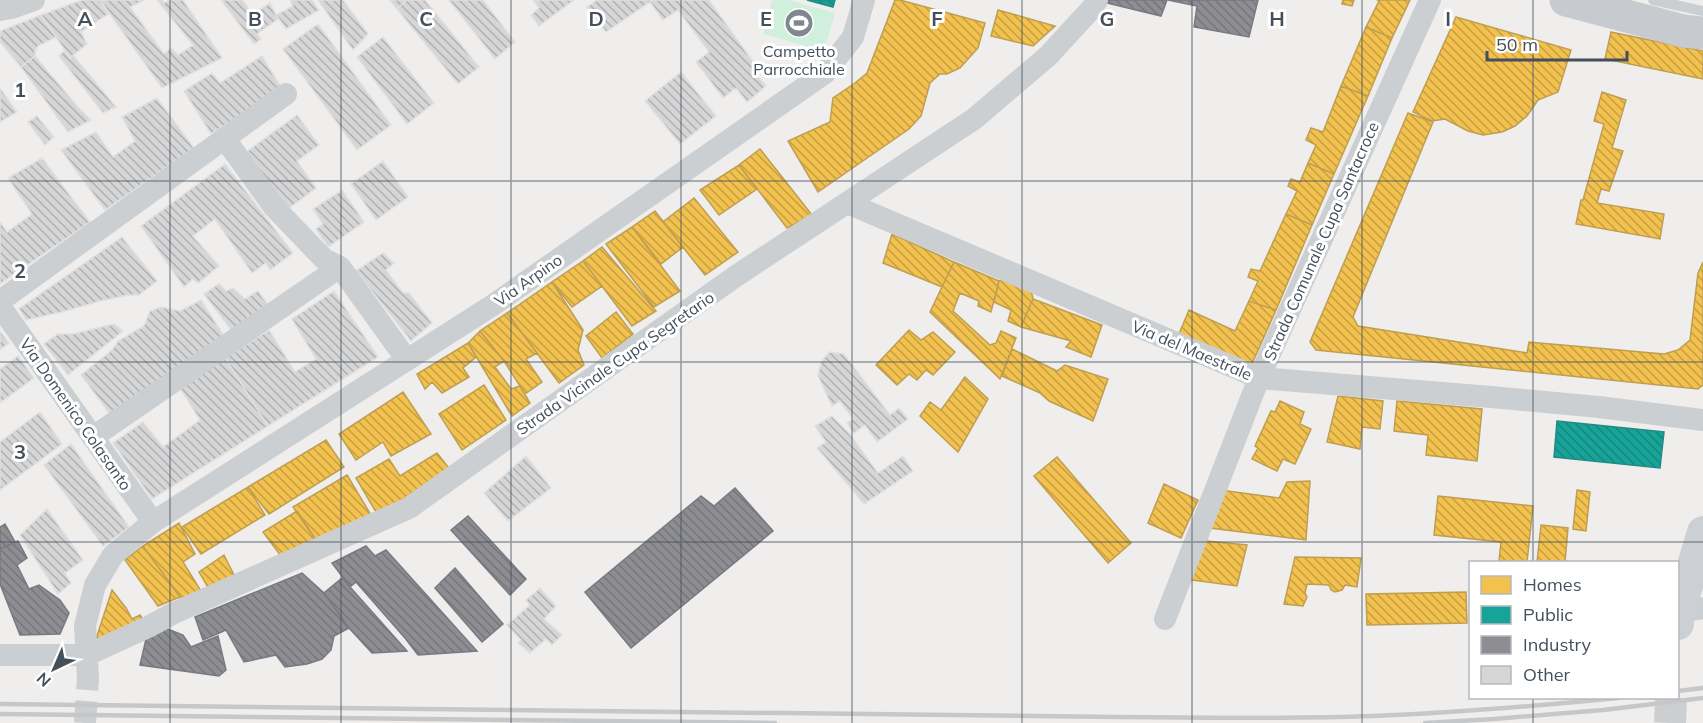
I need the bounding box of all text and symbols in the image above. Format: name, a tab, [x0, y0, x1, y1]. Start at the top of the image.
text: A	[78, 6, 93, 31]
text: B	[248, 6, 262, 31]
text: C	[419, 6, 433, 31]
text: D	[588, 6, 604, 31]
text: E	[760, 6, 772, 31]
text: F	[931, 6, 943, 31]
text: G	[1100, 6, 1114, 31]
text: H	[1269, 6, 1285, 31]
text: I	[1445, 6, 1451, 31]
sports icon: Campetto Parrocchiale	[783, 7, 815, 39]
scale bar	[1487, 24, 1626, 62]
text: 50 m	[1496, 33, 1538, 56]
place label: Campetto Parrocchiale	[753, 41, 845, 79]
text: 1	[14, 77, 26, 102]
street label: Strada Comunale Cupa Santacroce	[1259, 118, 1383, 364]
street label: Via Arpino	[490, 249, 566, 311]
text: 2	[14, 258, 26, 283]
street label: Strada Vicinale Cupa Segretario	[512, 287, 718, 439]
street label: Via del Maestrale	[1129, 316, 1255, 384]
street label: Via Domenico Colasanto	[16, 334, 136, 494]
text: 3	[14, 439, 26, 464]
legend	[1469, 561, 1679, 699]
text: Homes	[1523, 573, 1582, 596]
text: Public	[1523, 603, 1573, 626]
text: Industry	[1523, 633, 1592, 656]
north arrow	[24, 639, 84, 699]
text: Other	[1523, 663, 1571, 686]
text: N	[32, 668, 55, 691]

